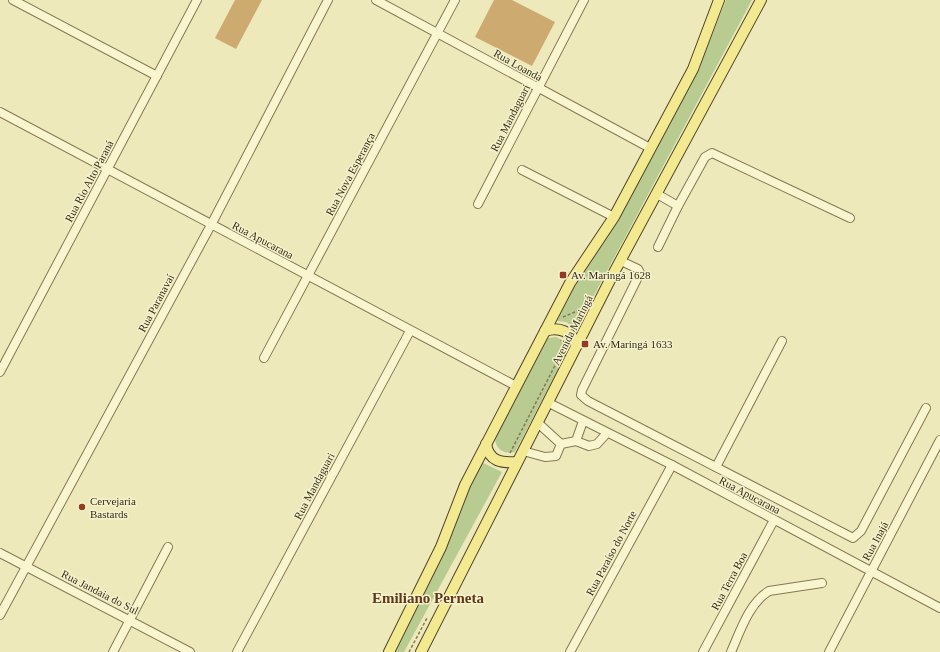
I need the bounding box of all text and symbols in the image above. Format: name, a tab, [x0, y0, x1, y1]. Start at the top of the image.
street label: Rua Loanda	[492, 47, 544, 83]
street label: Rua Mandaguari	[488, 82, 532, 154]
street label: Rua Nova Esperança	[323, 130, 377, 218]
street label: Rua Rio Alto Paraná	[62, 138, 116, 224]
street label: Rua Apucarana	[230, 219, 296, 261]
place label: Av. Maringá 1628	[571, 269, 651, 281]
marker: Av. Maringá 1628	[558, 270, 568, 280]
street label: Rua Paranavaí	[136, 272, 176, 334]
street label: Avenida Maringá	[549, 293, 595, 367]
place label: Av. Maringá 1633	[593, 338, 673, 350]
marker: Av. Maringá 1633	[580, 339, 590, 349]
street label: Rua Mandaguari	[291, 451, 337, 521]
street label: Rua Apucarana	[717, 474, 783, 516]
place label: Cervejaria Bastards	[90, 495, 136, 520]
marker: Cervejaria Bastards	[77, 502, 87, 512]
street label: Rua Paraíso do Norte	[584, 508, 639, 597]
street label: Rua Inajá	[860, 519, 890, 563]
street label: Rua Terra Boa	[709, 550, 749, 612]
street label: Rua Jandaia do Sul	[60, 567, 140, 617]
district label: Emiliano Perneta	[372, 590, 485, 606]

